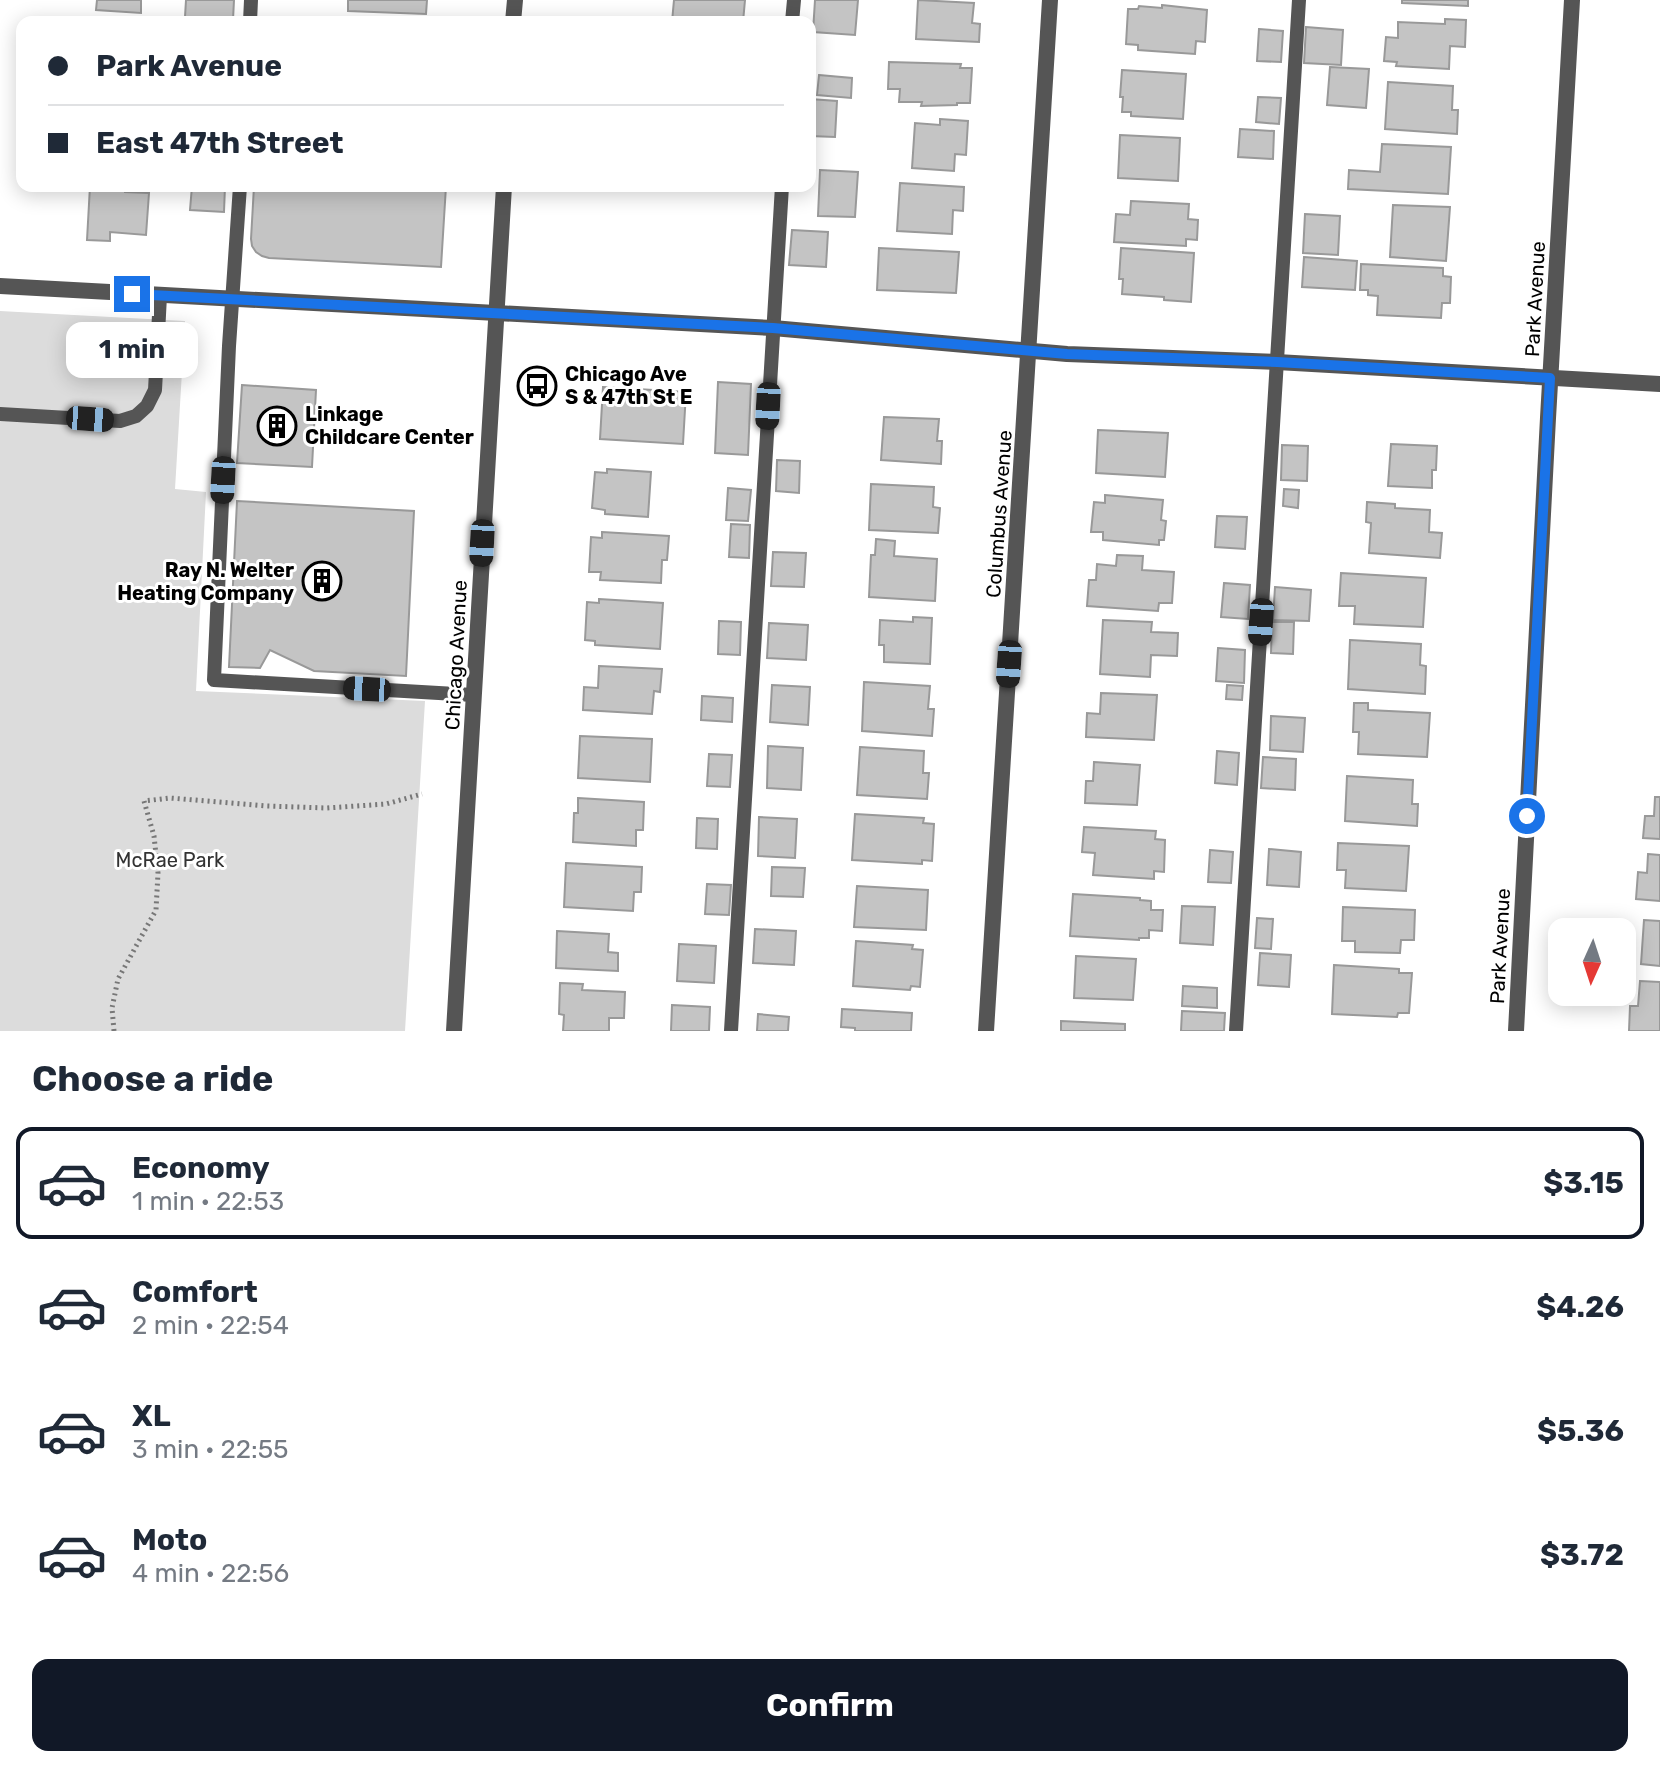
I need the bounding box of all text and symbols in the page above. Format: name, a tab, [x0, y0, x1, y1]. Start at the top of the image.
text: Park Avenue	[96, 48, 282, 84]
text: East 47th Street	[96, 125, 344, 161]
street label: Park Avenue	[1520, 241, 1550, 357]
route end	[114, 276, 150, 312]
callout: 1 min	[66, 322, 198, 378]
text: 1 min	[99, 334, 165, 365]
place label: Chicago Ave S & 47th St E	[565, 362, 693, 409]
bus stop icon: Chicago Ave S & 47th St E	[516, 365, 558, 407]
car	[755, 381, 781, 431]
place label: Linkage Childcare Center	[305, 402, 474, 449]
car	[65, 405, 115, 433]
building icon: Linkage Childcare Center	[256, 405, 298, 447]
street label: Columbus Avenue	[981, 429, 1017, 599]
car	[210, 455, 236, 505]
car	[469, 518, 495, 568]
place label: Ray N. Welter Heating Company	[117, 558, 294, 605]
building icon: Ray N. Welter Heating Company	[301, 560, 343, 602]
street label: Chicago Avenue	[440, 579, 472, 731]
car	[1247, 597, 1275, 647]
car	[995, 639, 1023, 689]
car	[342, 676, 392, 702]
route start	[1509, 798, 1545, 834]
park label: McRae Park	[116, 848, 225, 872]
street label: Park Avenue	[1485, 888, 1515, 1004]
north arrow	[1548, 918, 1636, 1006]
map controls	[1548, 918, 1636, 1006]
text: Choose a ride	[32, 1057, 273, 1100]
icon: car	[36, 1147, 108, 1219]
text: Economy	[132, 1150, 270, 1186]
text: $3.15	[1543, 1165, 1624, 1201]
text: 1 min · 22:53	[132, 1186, 284, 1217]
icon: car	[36, 1271, 108, 1343]
text: Comfort	[132, 1274, 258, 1310]
text: $4.26	[1536, 1289, 1624, 1325]
text: 2 min · 22:54	[132, 1310, 289, 1341]
icon: car	[36, 1395, 108, 1467]
text: XL	[132, 1398, 171, 1434]
text: $5.36	[1537, 1413, 1624, 1449]
text: 3 min · 22:55	[132, 1434, 289, 1465]
icon: car	[36, 1519, 108, 1591]
text: Moto	[132, 1522, 207, 1558]
text: $3.72	[1540, 1537, 1624, 1573]
text: 4 min · 22:56	[132, 1558, 289, 1589]
button: Confirm	[32, 1659, 1628, 1751]

